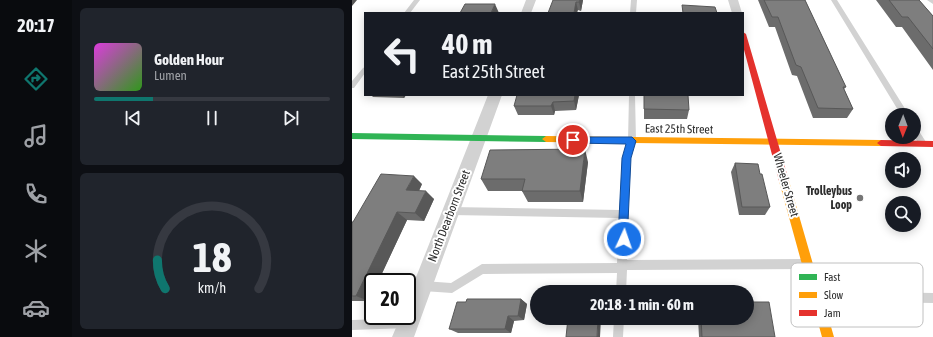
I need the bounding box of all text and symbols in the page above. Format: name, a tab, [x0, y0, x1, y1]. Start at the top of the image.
text: 20:17	[17, 15, 55, 36]
icon: left	[376, 28, 428, 80]
text: 40 m	[442, 28, 492, 60]
text: Golden Hour	[154, 51, 224, 68]
text: East 25th Street	[442, 61, 545, 82]
icon: directions	[22, 65, 50, 93]
text: Lumen	[154, 68, 187, 83]
icon: previous	[122, 107, 144, 129]
icon: pause	[201, 107, 223, 129]
icon: next	[280, 107, 302, 129]
north arrow	[885, 108, 921, 144]
map controls	[885, 108, 921, 232]
street label: East 25th Street	[645, 121, 714, 137]
icon: music	[22, 122, 50, 150]
pin	[556, 123, 590, 157]
icon: arrive	[562, 129, 584, 151]
street label: Wheeler Street	[770, 152, 802, 219]
button: sound	[885, 152, 921, 188]
street label: North Dearborn Street	[425, 168, 473, 264]
icon: phone	[22, 180, 50, 208]
place label: Trolleybus Loop	[806, 184, 853, 212]
marker: Trolleybus Loop	[855, 193, 865, 203]
button: search	[885, 196, 921, 232]
position arrow	[603, 218, 645, 260]
text: 18	[192, 233, 232, 281]
icon: climate	[22, 237, 50, 265]
legend	[791, 263, 923, 327]
text: Fast	[824, 271, 840, 283]
speed limit sign: 20	[364, 273, 416, 325]
text: km/h	[198, 279, 226, 295]
text: Slow	[824, 289, 843, 301]
icon: car	[22, 294, 50, 322]
text: 20:18 · 1 min · 60 m	[590, 296, 694, 313]
text: Jam	[824, 307, 841, 319]

